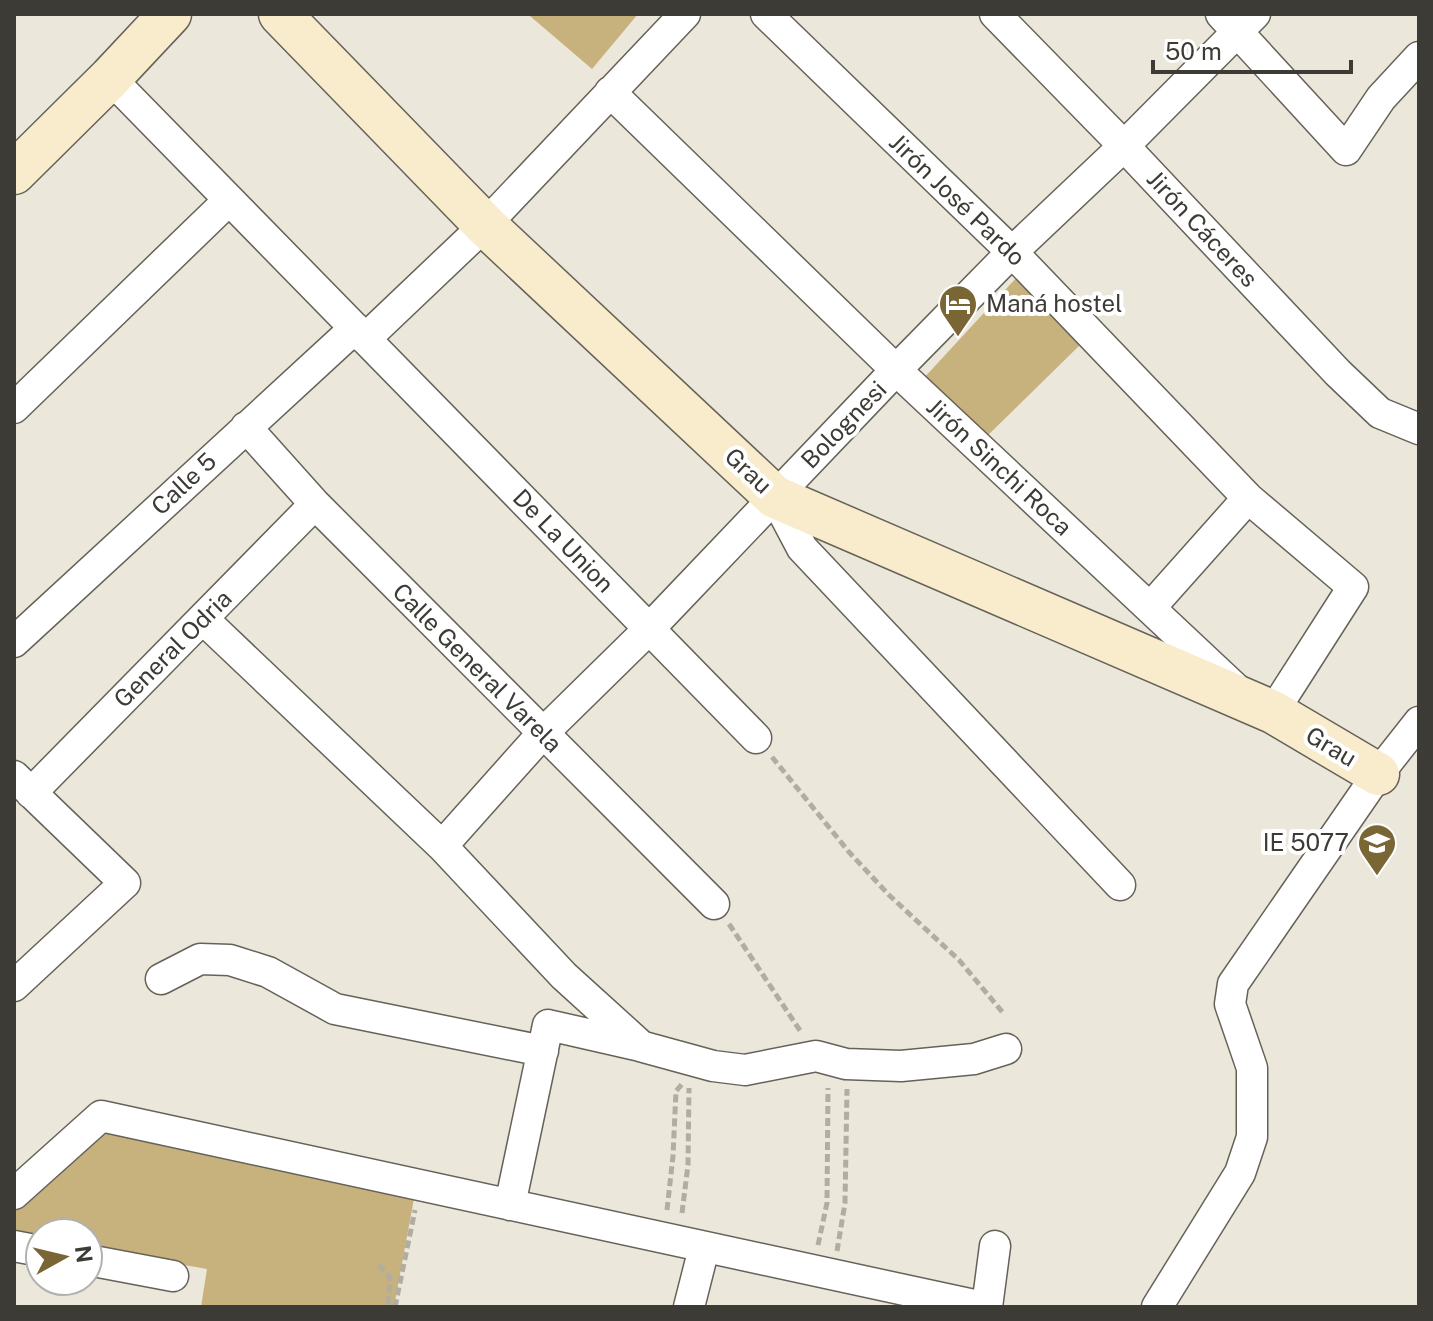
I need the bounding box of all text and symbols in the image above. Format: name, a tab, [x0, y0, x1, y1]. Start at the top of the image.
scale bar	[1153, 24, 1351, 74]
text: 50 m	[1165, 37, 1222, 65]
street label: Jirón José Pardo	[884, 128, 1031, 271]
street label: Jirón Cáceres	[1142, 164, 1264, 292]
hotel icon: Maná hostel	[937, 283, 979, 338]
place label: Maná hostel	[986, 289, 1122, 317]
street label: Bolognesi	[795, 375, 892, 474]
street label: Jirón Sinchi Roca	[921, 392, 1078, 541]
street label: Grau	[719, 442, 778, 499]
street label: Calle 5	[145, 446, 221, 520]
street label: De La Union	[508, 483, 620, 598]
street label: Calle General Varela	[387, 577, 568, 758]
street label: General Odria	[108, 584, 237, 713]
street label: Grau	[1301, 720, 1362, 772]
school or university icon: IE 5077	[1356, 822, 1398, 877]
place label: IE 5077	[1263, 828, 1349, 856]
north arrow	[24, 1217, 104, 1297]
text: N	[70, 1244, 98, 1265]

